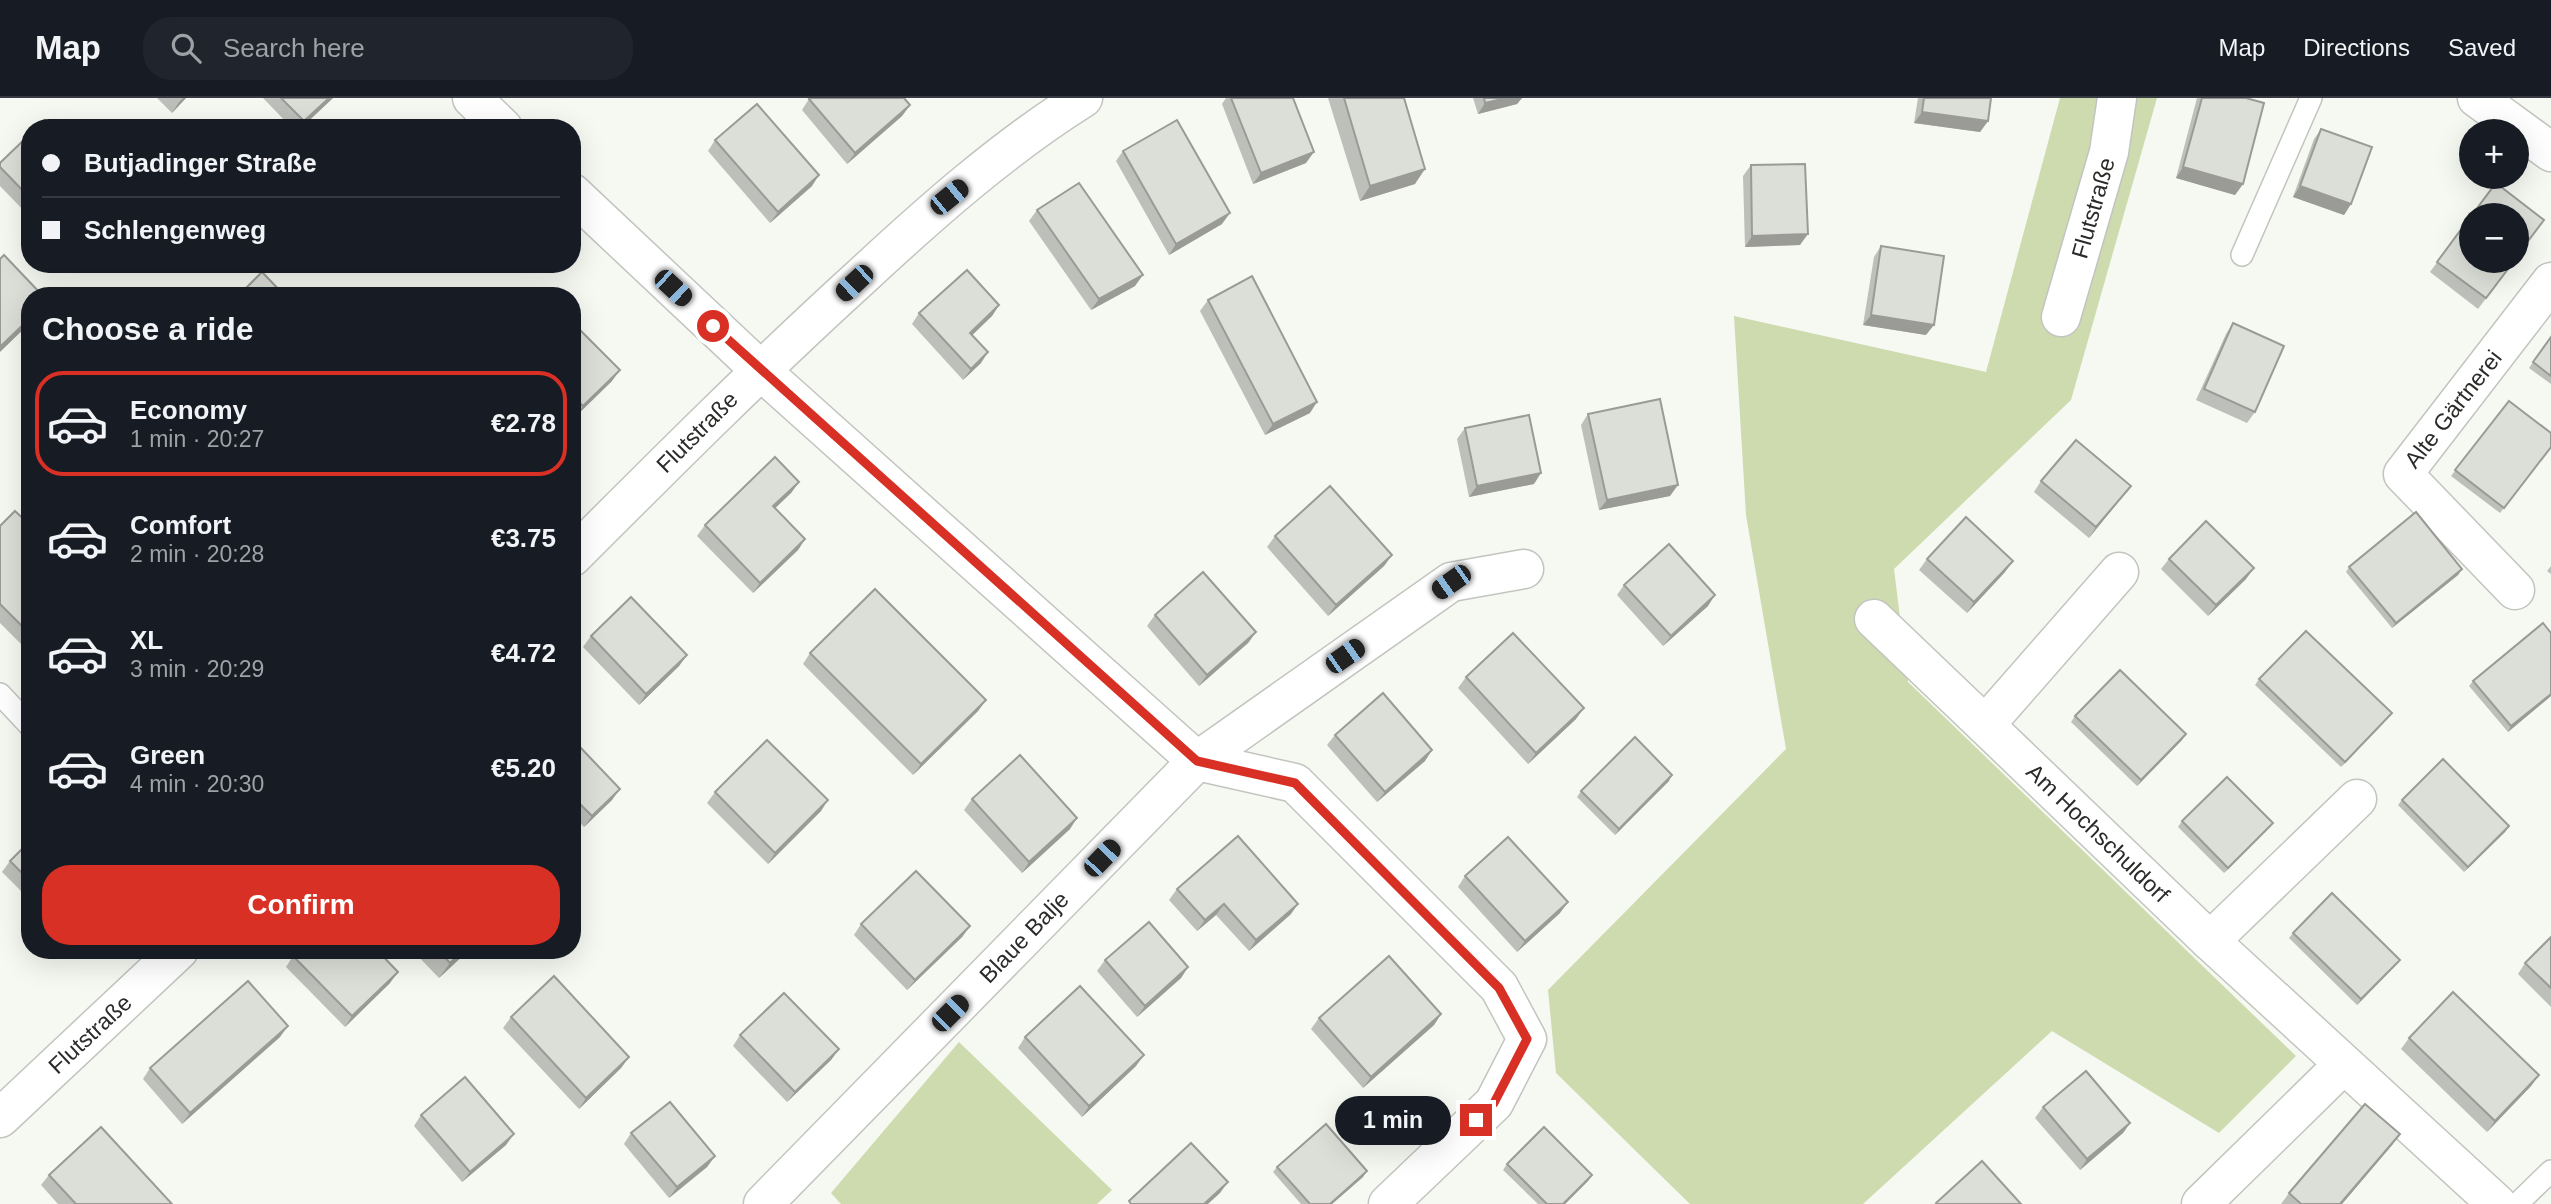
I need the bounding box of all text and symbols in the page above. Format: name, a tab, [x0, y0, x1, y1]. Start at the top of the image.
search box	[143, 17, 633, 80]
text: Map	[35, 29, 101, 66]
icon: search	[167, 29, 205, 67]
text: Search here	[223, 33, 365, 63]
text: Map	[2219, 34, 2265, 61]
text: Directions	[2303, 34, 2410, 61]
text: Saved	[2448, 34, 2516, 61]
map controls	[2459, 119, 2529, 273]
button: +	[2459, 119, 2529, 189]
text: Butjadinger Straße	[84, 148, 317, 178]
street label: Flutstraße	[2066, 155, 2120, 261]
car	[927, 176, 972, 218]
button: −	[2459, 203, 2529, 273]
text: Schlengenweg	[84, 215, 266, 245]
car	[832, 261, 877, 305]
car	[651, 266, 696, 310]
route start	[697, 310, 729, 342]
text: Choose a ride	[42, 311, 254, 347]
street label: Alte Gärtnerei	[2399, 345, 2507, 473]
street label: Flutstraße	[651, 386, 743, 478]
icon: car	[46, 392, 109, 455]
text: Economy	[130, 395, 247, 425]
text: €2.78	[491, 408, 556, 438]
text: 1 min · 20:27	[130, 426, 264, 452]
icon: car	[46, 507, 109, 570]
text: Comfort	[130, 510, 231, 540]
text: €3.75	[491, 523, 556, 553]
text: 2 min · 20:28	[130, 541, 264, 567]
car	[1428, 561, 1475, 603]
icon: car	[46, 622, 109, 685]
text: XL	[130, 625, 163, 655]
car	[1322, 635, 1369, 677]
text: €4.72	[491, 638, 556, 668]
text: 3 min · 20:29	[130, 656, 264, 682]
icon: car	[46, 737, 109, 800]
text: Green	[130, 740, 205, 770]
text: €5.20	[491, 753, 556, 783]
street label: Am Hochschuldorf	[2021, 758, 2175, 908]
text: 4 min · 20:30	[130, 771, 264, 797]
car	[1080, 836, 1125, 880]
button: Confirm	[42, 865, 560, 945]
street label: Blaue Balje	[974, 886, 1074, 988]
street label: Flutstraße	[43, 989, 137, 1079]
car	[928, 991, 973, 1035]
callout: 1 min	[1336, 1096, 1452, 1144]
route end	[1460, 1104, 1492, 1136]
text: 1 min	[1363, 1107, 1423, 1133]

